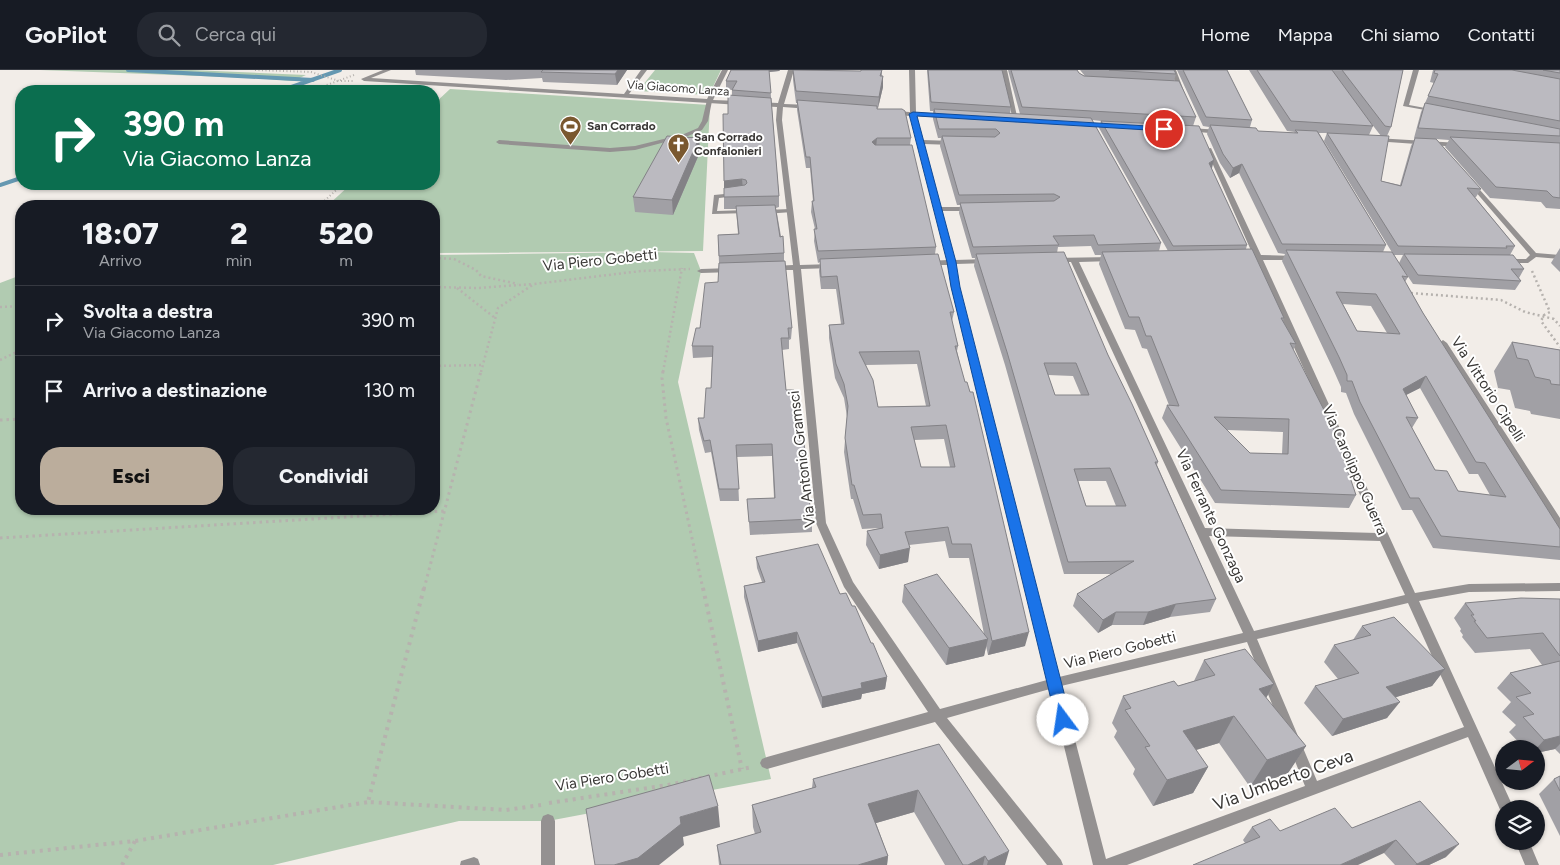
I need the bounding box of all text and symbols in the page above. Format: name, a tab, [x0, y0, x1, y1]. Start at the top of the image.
search box	[137, 12, 487, 57]
text: GoPilot	[25, 20, 107, 49]
icon: search	[155, 21, 183, 49]
text: Cerca qui	[195, 23, 276, 46]
text: Home	[1201, 24, 1250, 46]
text: Mappa	[1278, 24, 1333, 46]
text: Chi siamo	[1361, 24, 1440, 46]
text: Contatti	[1468, 24, 1535, 46]
street label: Via Giacomo Lanza	[626, 77, 730, 99]
text: 390 m	[123, 103, 224, 145]
icon: right	[40, 105, 105, 170]
pin	[1143, 108, 1185, 150]
sports icon: San Corrado	[559, 114, 583, 145]
icon: arrive	[1150, 115, 1178, 143]
place label: San Corrado	[587, 119, 656, 133]
place label: San Corrado Confalonieri	[694, 130, 763, 158]
church icon: San Corrado Confalonieri	[666, 132, 690, 163]
text: Via Giacomo Lanza	[123, 145, 312, 172]
text: 18:07	[82, 215, 159, 252]
text: 2	[230, 215, 248, 252]
text: 520	[319, 215, 373, 252]
street label: Via Piero Gobetti	[542, 245, 658, 275]
text: Arrivo	[99, 251, 142, 270]
text: min	[226, 251, 252, 270]
text: m	[339, 251, 353, 270]
text: Svolta a destra	[83, 300, 213, 323]
icon: right	[40, 307, 68, 335]
text: 390 m	[361, 309, 415, 332]
text: Via Giacomo Lanza	[83, 323, 220, 342]
street label: Via Vittorio Cipelli	[1447, 333, 1529, 445]
icon: arrive	[40, 377, 68, 405]
text: Arrivo a destinazione	[83, 379, 267, 402]
text: 130 m	[364, 379, 415, 402]
street label: Via Antonio Gramsci	[785, 390, 819, 528]
street label: Via Carolippo Guerra	[1318, 402, 1392, 538]
street label: Via Ferrante Gonzaga	[1172, 446, 1250, 586]
button: Esci	[40, 447, 223, 505]
button: Condividi	[233, 447, 415, 505]
street label: Via Piero Gobetti	[1062, 627, 1178, 673]
position arrow	[1036, 693, 1088, 745]
north arrow	[1495, 740, 1545, 790]
map controls	[1495, 740, 1545, 850]
street label: Via Umberto Ceva	[1210, 744, 1356, 816]
street label: Via Piero Gobetti	[554, 759, 670, 795]
button: layers	[1495, 800, 1545, 850]

